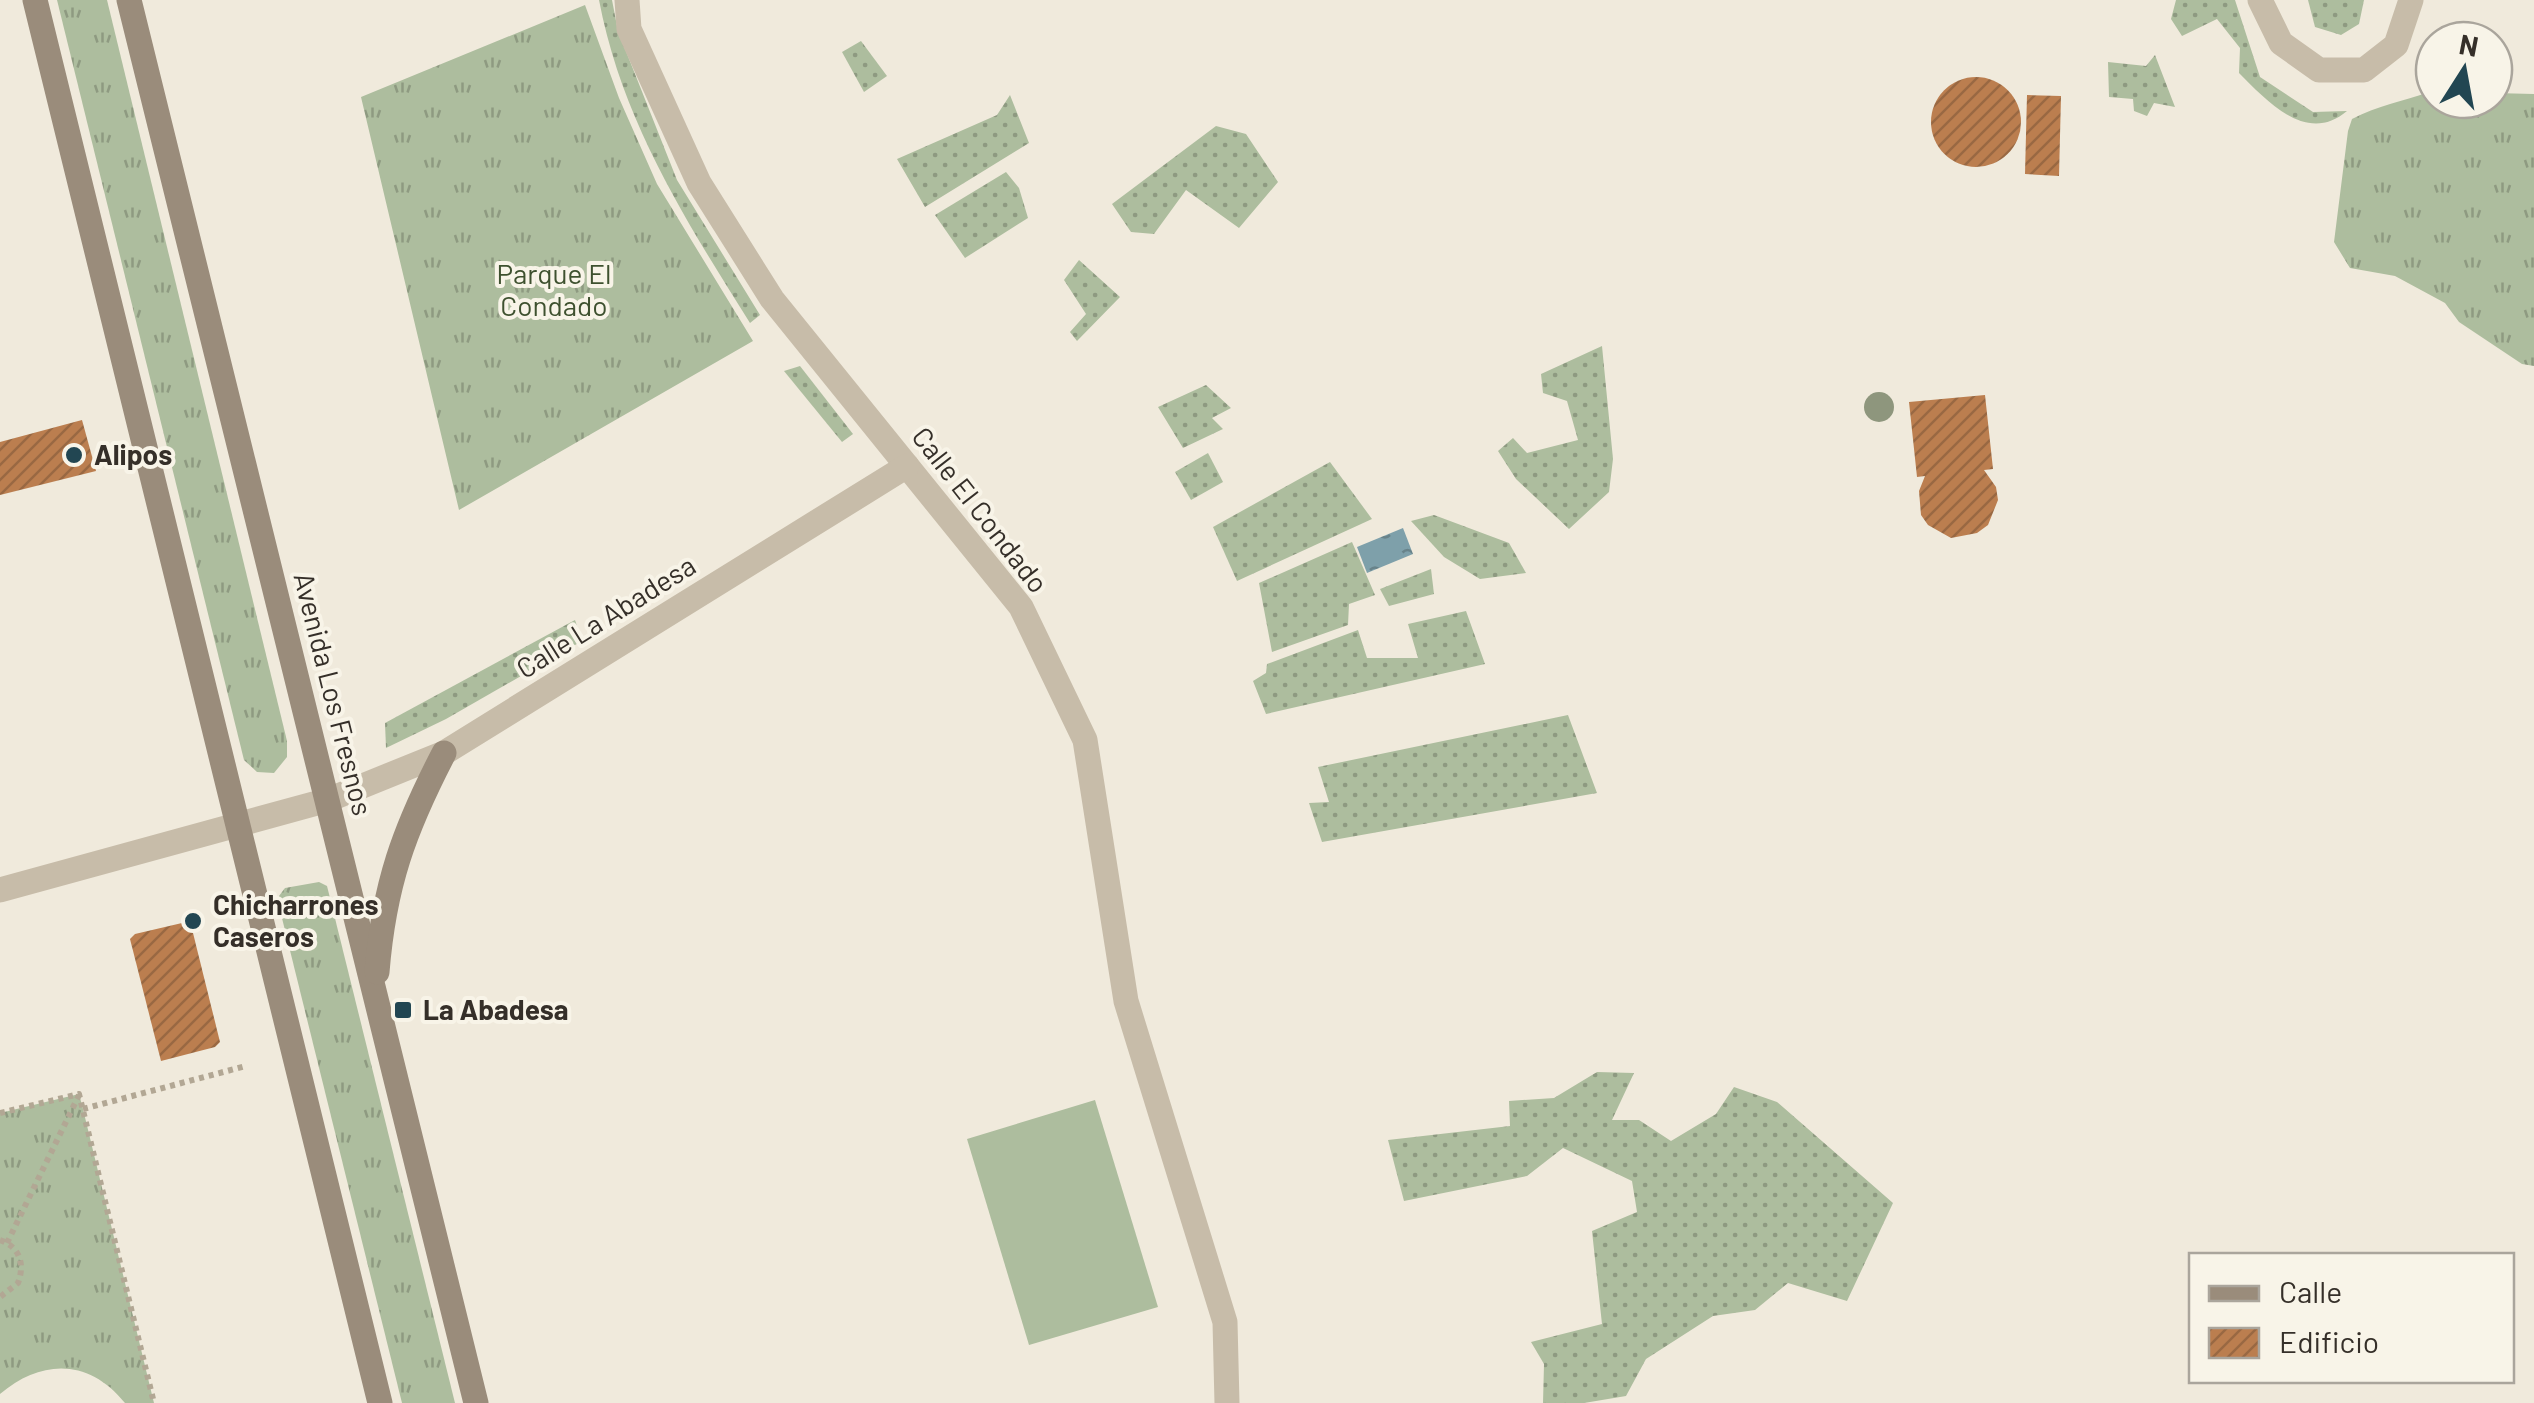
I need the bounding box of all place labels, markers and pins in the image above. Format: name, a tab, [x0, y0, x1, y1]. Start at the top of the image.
place label: Alipos	[94, 437, 172, 471]
marker: Alipos	[63, 444, 85, 466]
place label: Chicharrones Caseros	[213, 887, 379, 953]
marker: Chicharrones Caseros	[182, 910, 204, 932]
place label: La Abadesa	[423, 992, 569, 1026]
marker: La Abadesa	[392, 999, 414, 1021]

